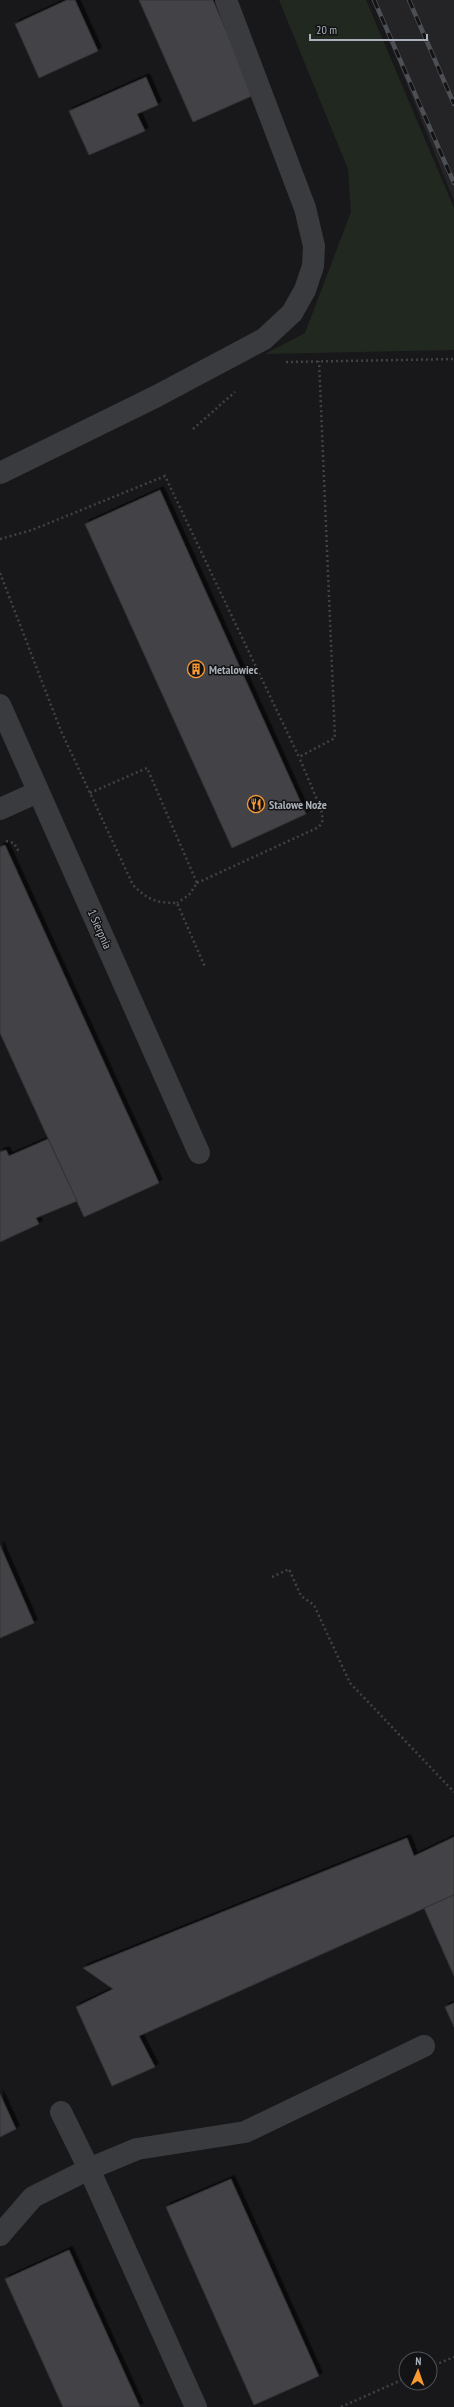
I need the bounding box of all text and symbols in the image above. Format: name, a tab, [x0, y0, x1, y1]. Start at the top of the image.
scale bar	[310, 16, 427, 42]
text: 20 m	[316, 22, 337, 37]
building icon: Metalowiec	[186, 659, 206, 679]
place label: Metalowiec	[209, 662, 259, 677]
restaurant icon: Stalowe Noże	[246, 794, 266, 814]
place label: Stalowe Noże	[269, 797, 327, 812]
street label: 1 Sierpnia	[85, 907, 115, 951]
north arrow	[398, 2351, 438, 2391]
text: N	[415, 2354, 422, 2368]

